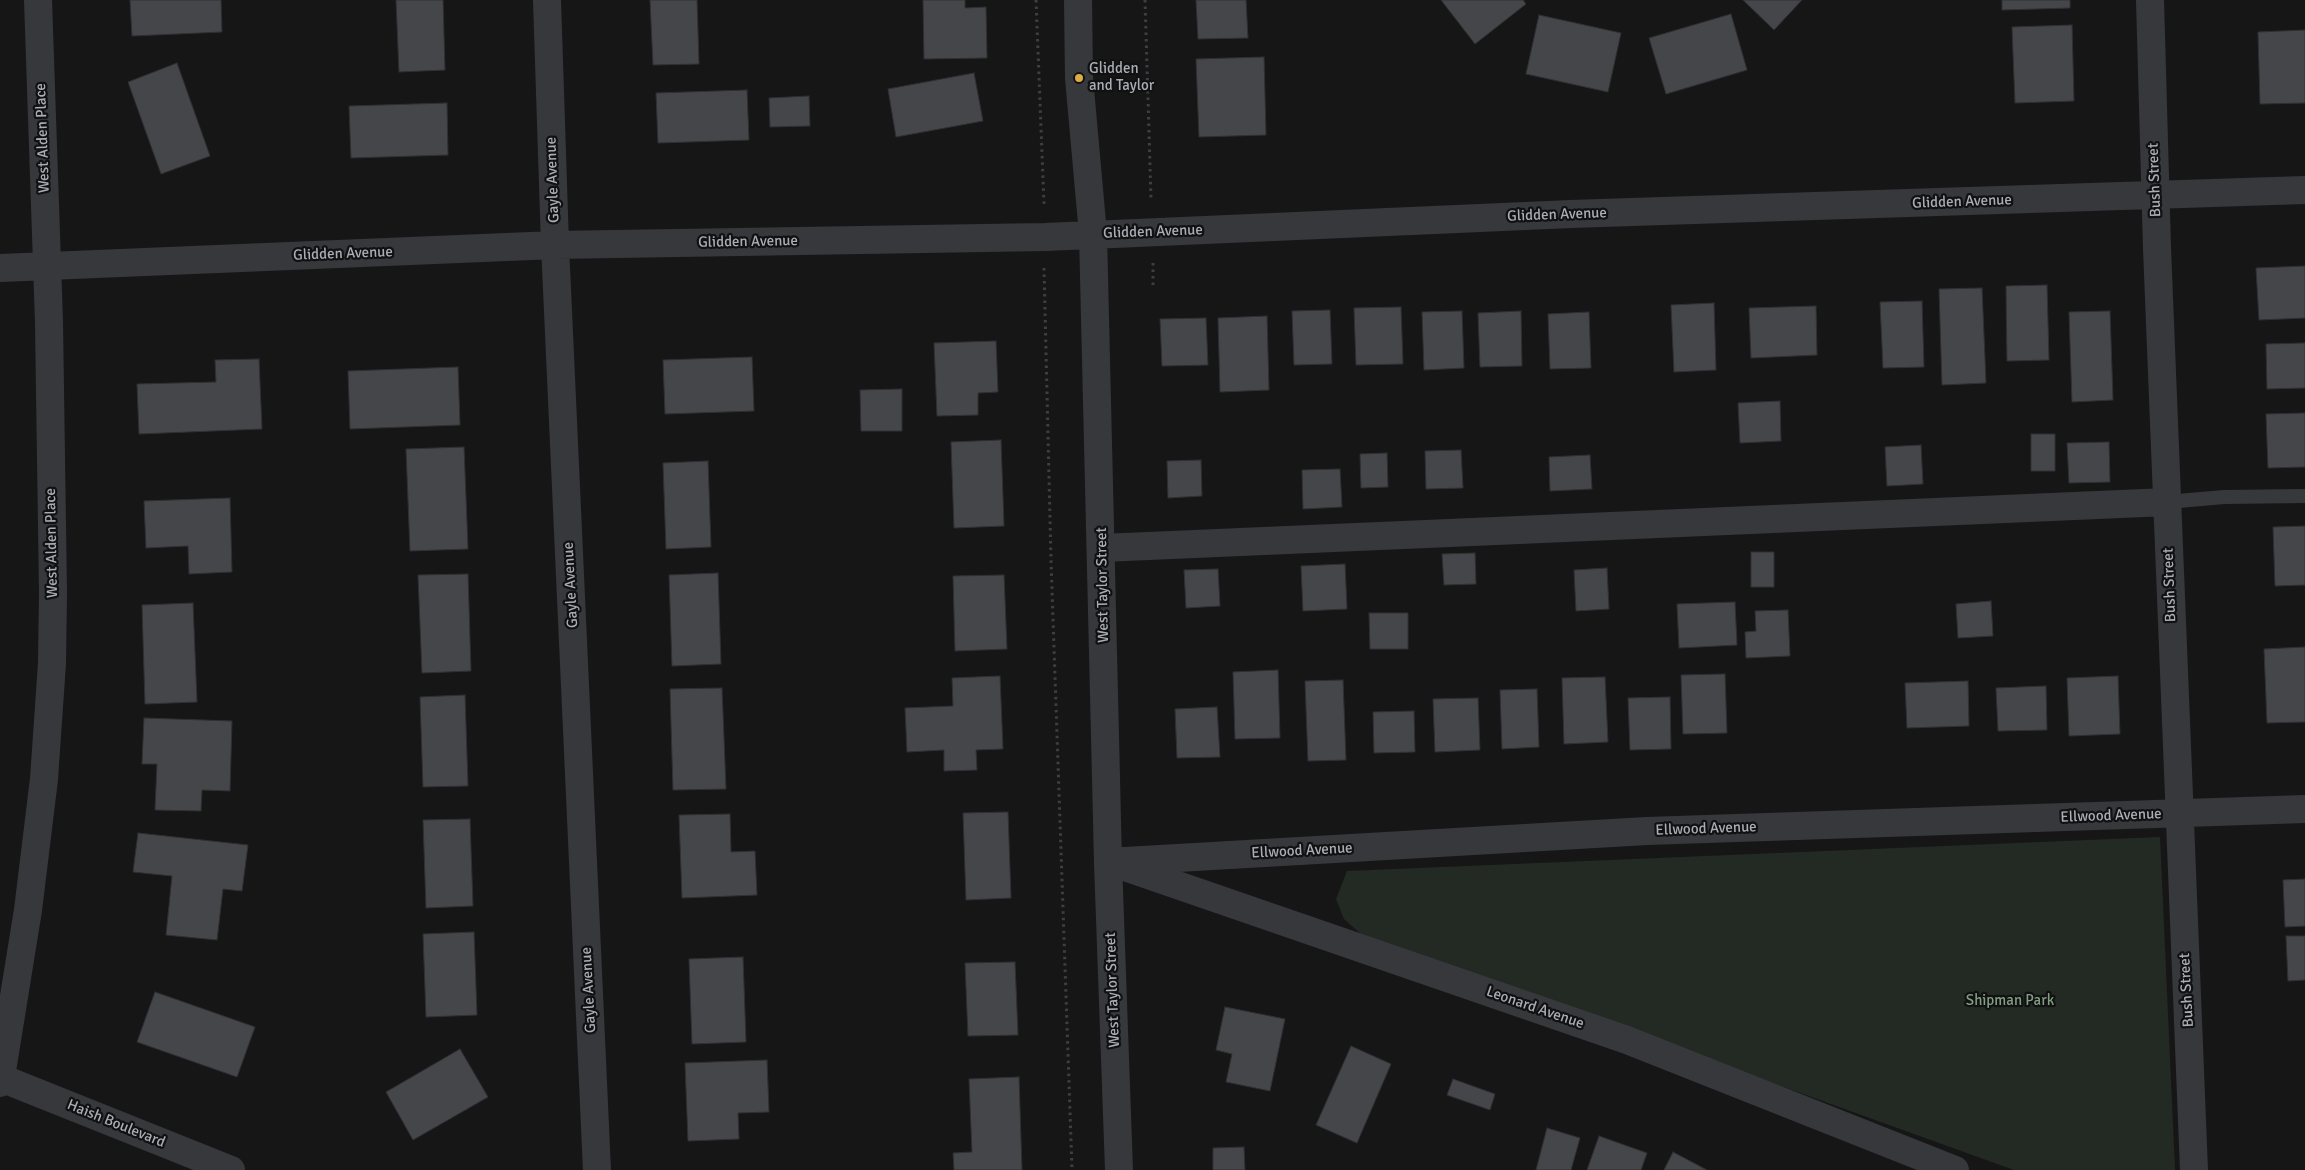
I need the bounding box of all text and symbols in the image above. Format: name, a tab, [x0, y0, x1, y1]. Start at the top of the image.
place label: Glidden and Taylor	[1089, 60, 1154, 95]
marker: Glidden and Taylor	[1073, 72, 1085, 84]
street label: West Alden Place	[32, 83, 54, 193]
street label: Gayle Avenue	[543, 137, 563, 223]
street label: Bush Street	[2145, 143, 2165, 217]
street label: Glidden Avenue	[1912, 191, 2012, 213]
street label: Glidden Avenue	[1507, 204, 1607, 226]
street label: Glidden Avenue	[1103, 221, 1203, 243]
street label: Glidden Avenue	[698, 232, 798, 252]
street label: Glidden Avenue	[293, 243, 393, 265]
street label: West Alden Place	[42, 488, 62, 598]
street label: West Taylor Street	[1093, 527, 1113, 643]
street label: Gayle Avenue	[560, 542, 582, 628]
street label: Bush Street	[2160, 548, 2180, 622]
street label: Ellwood Avenue	[2060, 805, 2162, 827]
street label: Ellwood Avenue	[1655, 818, 1757, 840]
street label: Ellwood Avenue	[1251, 839, 1353, 863]
street label: West Taylor Street	[1102, 932, 1124, 1048]
street label: Gayle Avenue	[578, 947, 600, 1033]
street label: Bush Street	[2176, 952, 2198, 1028]
street label: Leonard Avenue	[1484, 983, 1586, 1033]
park label: Shipman Park	[1966, 992, 2054, 1010]
street label: Haish Boulevard	[64, 1096, 168, 1152]

